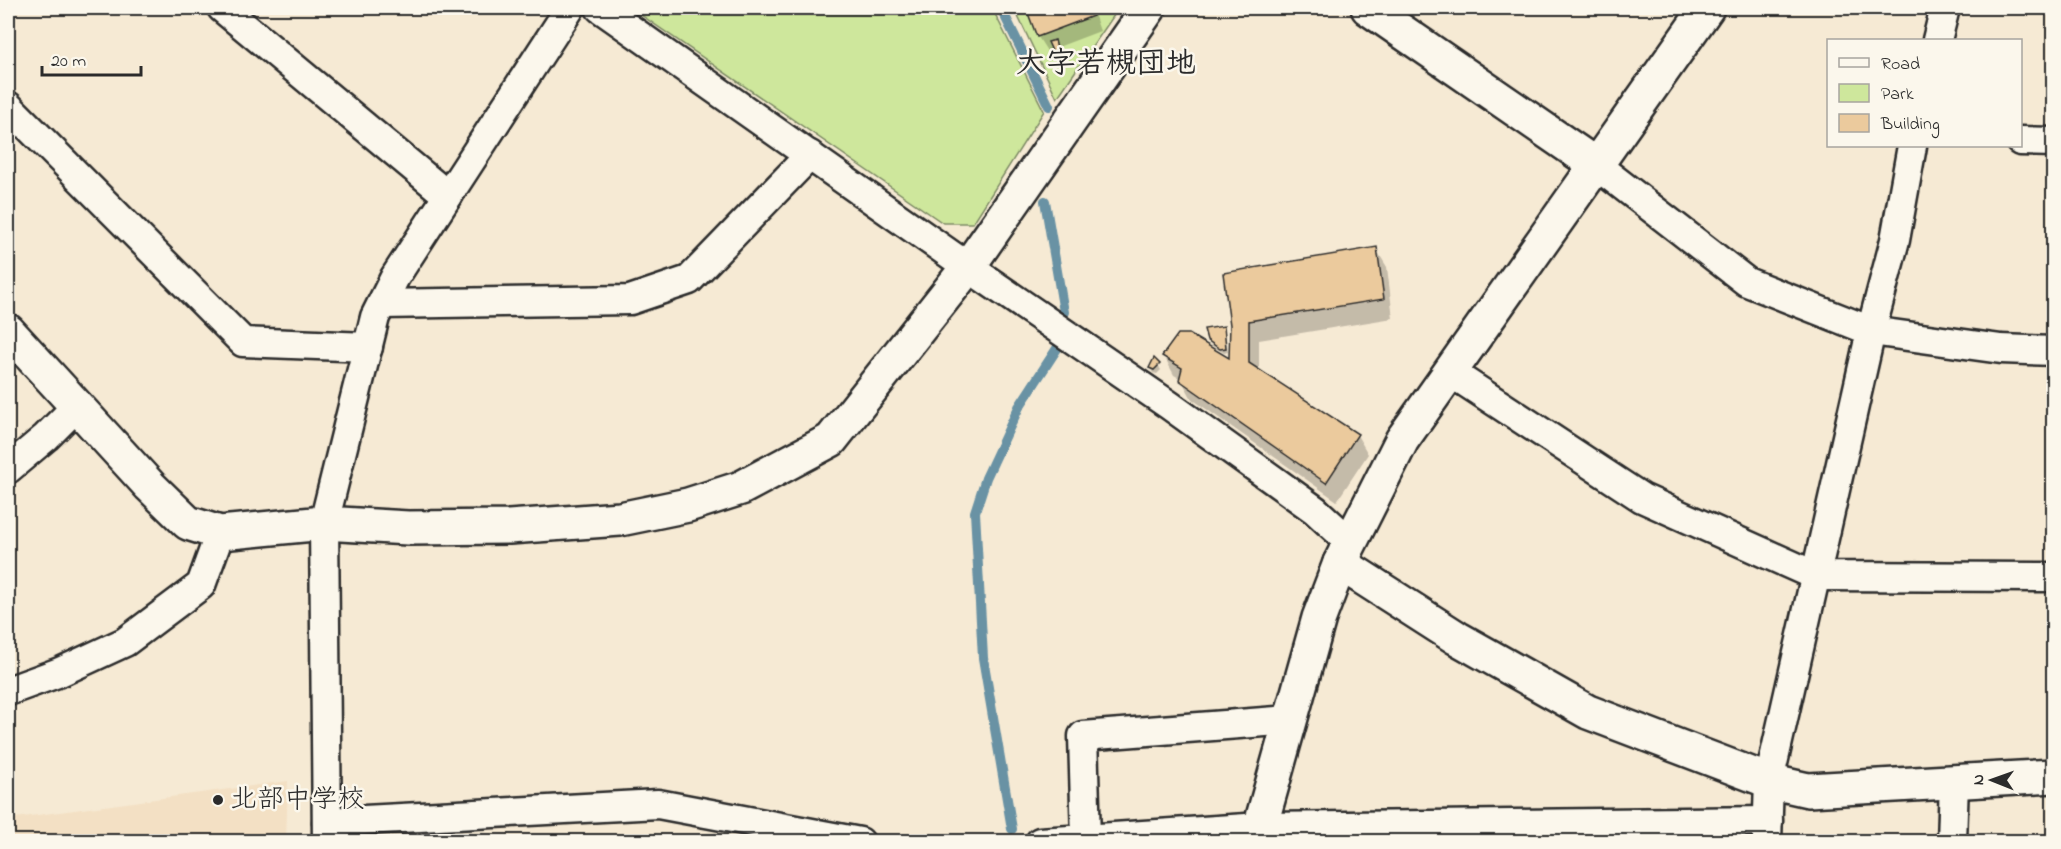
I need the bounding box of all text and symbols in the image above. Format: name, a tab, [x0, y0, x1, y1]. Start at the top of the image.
scale bar	[42, 39, 141, 77]
legend	[1827, 39, 2022, 147]
district label: 大字若槻団地	[1016, 43, 1196, 87]
text: 20 m	[51, 49, 86, 75]
text: Road	[1881, 52, 1920, 78]
text: Park	[1881, 82, 1914, 108]
text: Building	[1880, 112, 1940, 139]
north arrow	[1962, 750, 2022, 810]
text: N	[1967, 774, 1991, 785]
place label: 北部中学校	[230, 781, 365, 820]
marker: 北部中学校	[211, 793, 225, 807]

